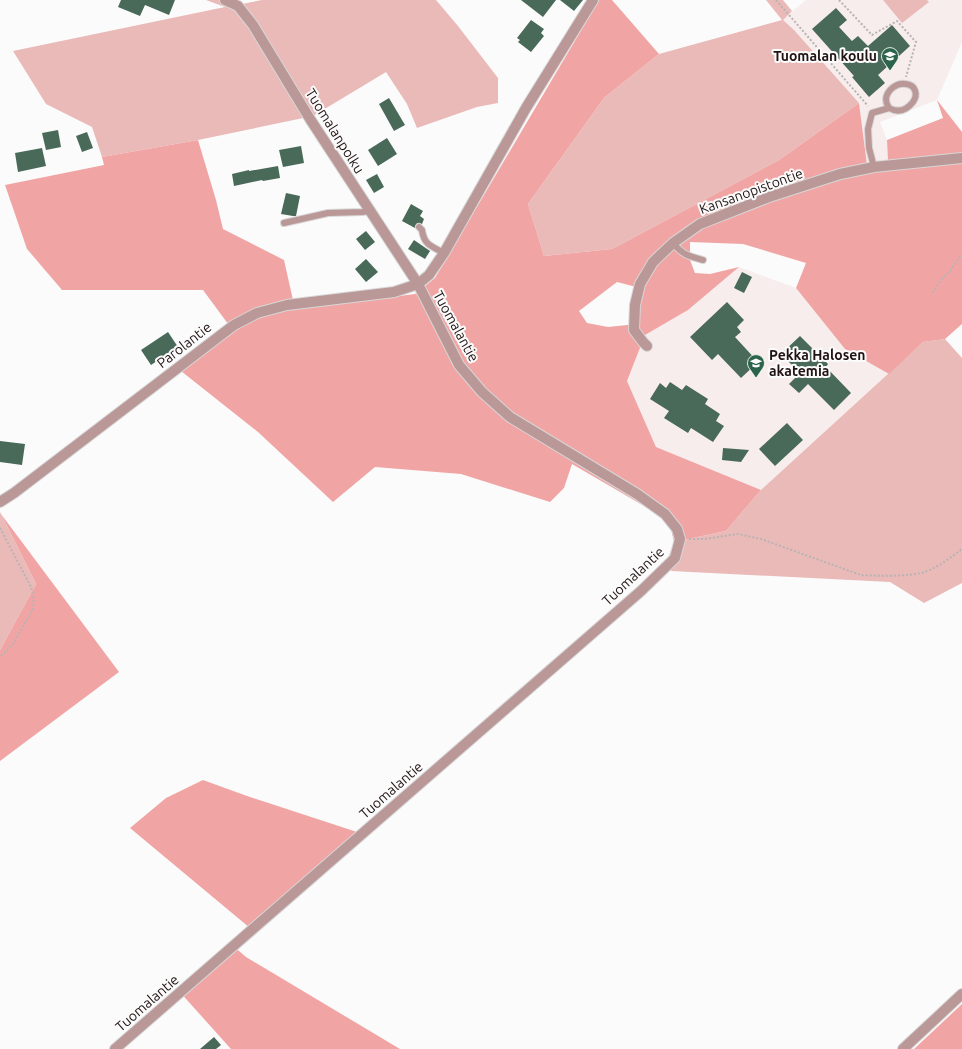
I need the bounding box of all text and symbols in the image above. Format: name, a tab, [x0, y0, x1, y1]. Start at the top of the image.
school or university icon: Tuomalan koulu	[880, 46, 900, 71]
place label: Tuomalan koulu	[773, 48, 877, 64]
street label: Tuomalanpolku	[303, 86, 367, 176]
street label: Kansanopistontie	[697, 165, 805, 217]
street label: Tuomalantie	[430, 288, 482, 364]
street label: Parolantie	[154, 319, 214, 371]
place label: Pekka Halosen akatemia	[769, 347, 866, 379]
school or university icon: Pekka Halosen akatemia	[746, 353, 766, 378]
street label: Tuomalantie	[599, 543, 667, 609]
street label: Tuomalantie	[356, 758, 426, 822]
street label: Tuomalantie	[112, 971, 182, 1035]

